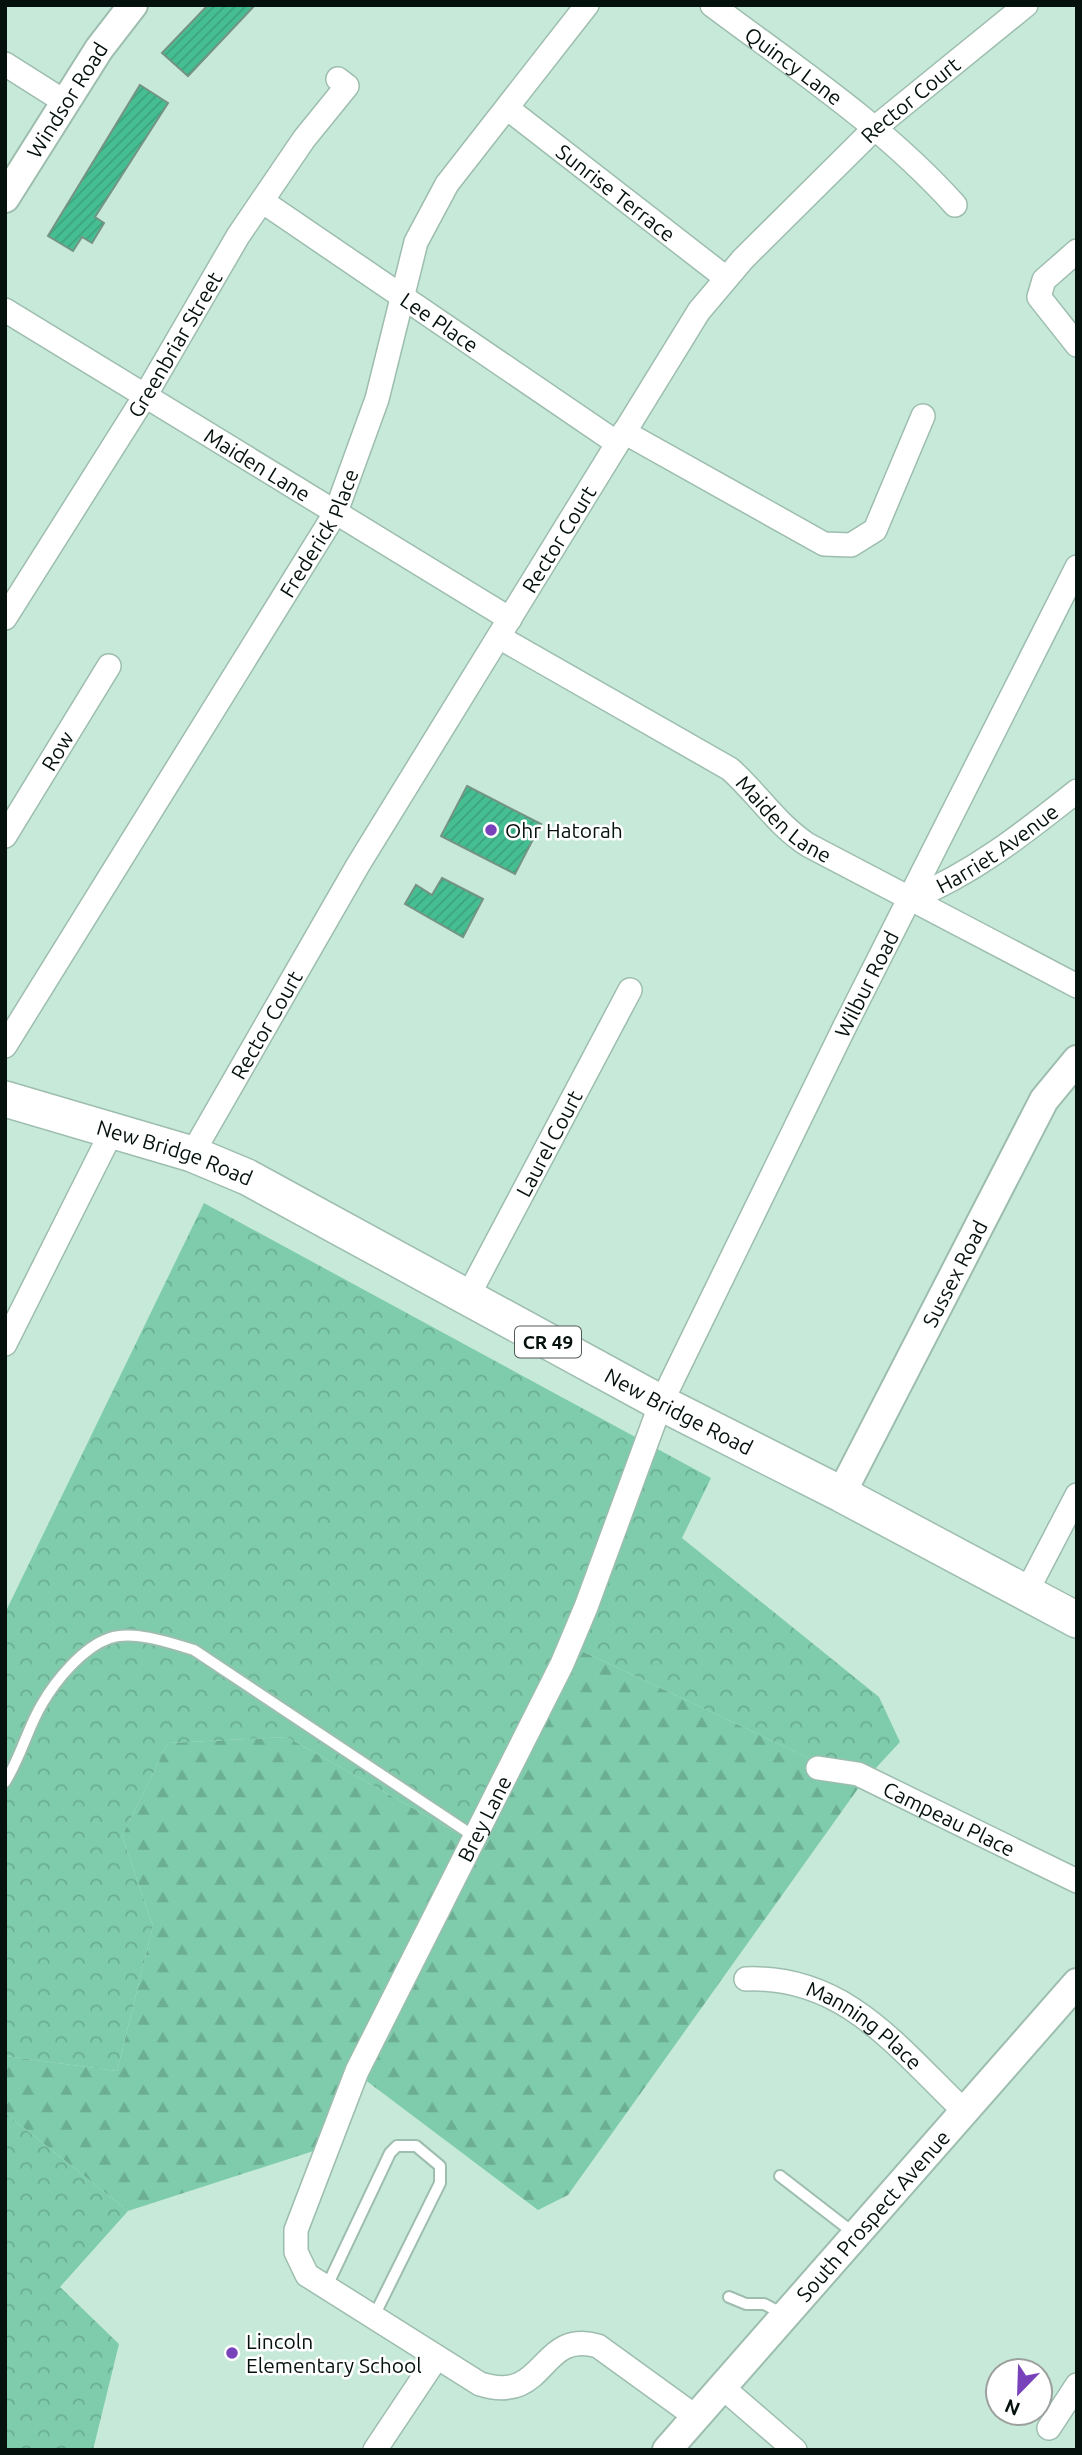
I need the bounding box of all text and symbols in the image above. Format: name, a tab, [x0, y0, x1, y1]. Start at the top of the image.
street label: Quincy Lane	[740, 22, 847, 110]
street label: Windsor Road	[22, 38, 112, 162]
street label: Rector Court	[856, 52, 964, 147]
street label: Sunrise Terrace	[552, 139, 680, 246]
street label: Greenbriar Street	[123, 267, 227, 422]
street label: Lee Place	[396, 287, 483, 357]
street label: Maiden Lane	[200, 423, 315, 506]
street label: Frederick Place	[274, 466, 363, 601]
street label: Rector Court	[517, 481, 601, 597]
street label: Row	[36, 727, 78, 775]
street label: Maiden Lane	[732, 770, 836, 867]
street label: Harriet Avenue	[932, 799, 1063, 898]
place label: Ohr Hatorah	[505, 818, 623, 842]
marker: Ohr Hatorah	[483, 822, 499, 838]
street label: Wilbur Road	[829, 927, 903, 1041]
street label: Rector Court	[226, 966, 307, 1083]
street label: Laurel Court	[511, 1086, 587, 1201]
street label: New Bridge Road	[94, 1115, 256, 1190]
street label: Sussex Road	[917, 1216, 992, 1331]
road number: CR 49	[515, 1326, 581, 1358]
street label: New Bridge Road	[601, 1363, 757, 1459]
street label: Brey Lane	[453, 1772, 516, 1865]
street label: Campeau Place	[879, 1776, 1019, 1861]
street label: Manning Place	[803, 1976, 927, 2074]
street label: South Prospect Avenue	[791, 2125, 954, 2306]
place label: Lincoln Elementary School	[246, 2329, 422, 2377]
marker: Lincoln Elementary School	[224, 2345, 240, 2361]
north arrow	[984, 2357, 1054, 2427]
text: N	[1002, 2395, 1023, 2421]

